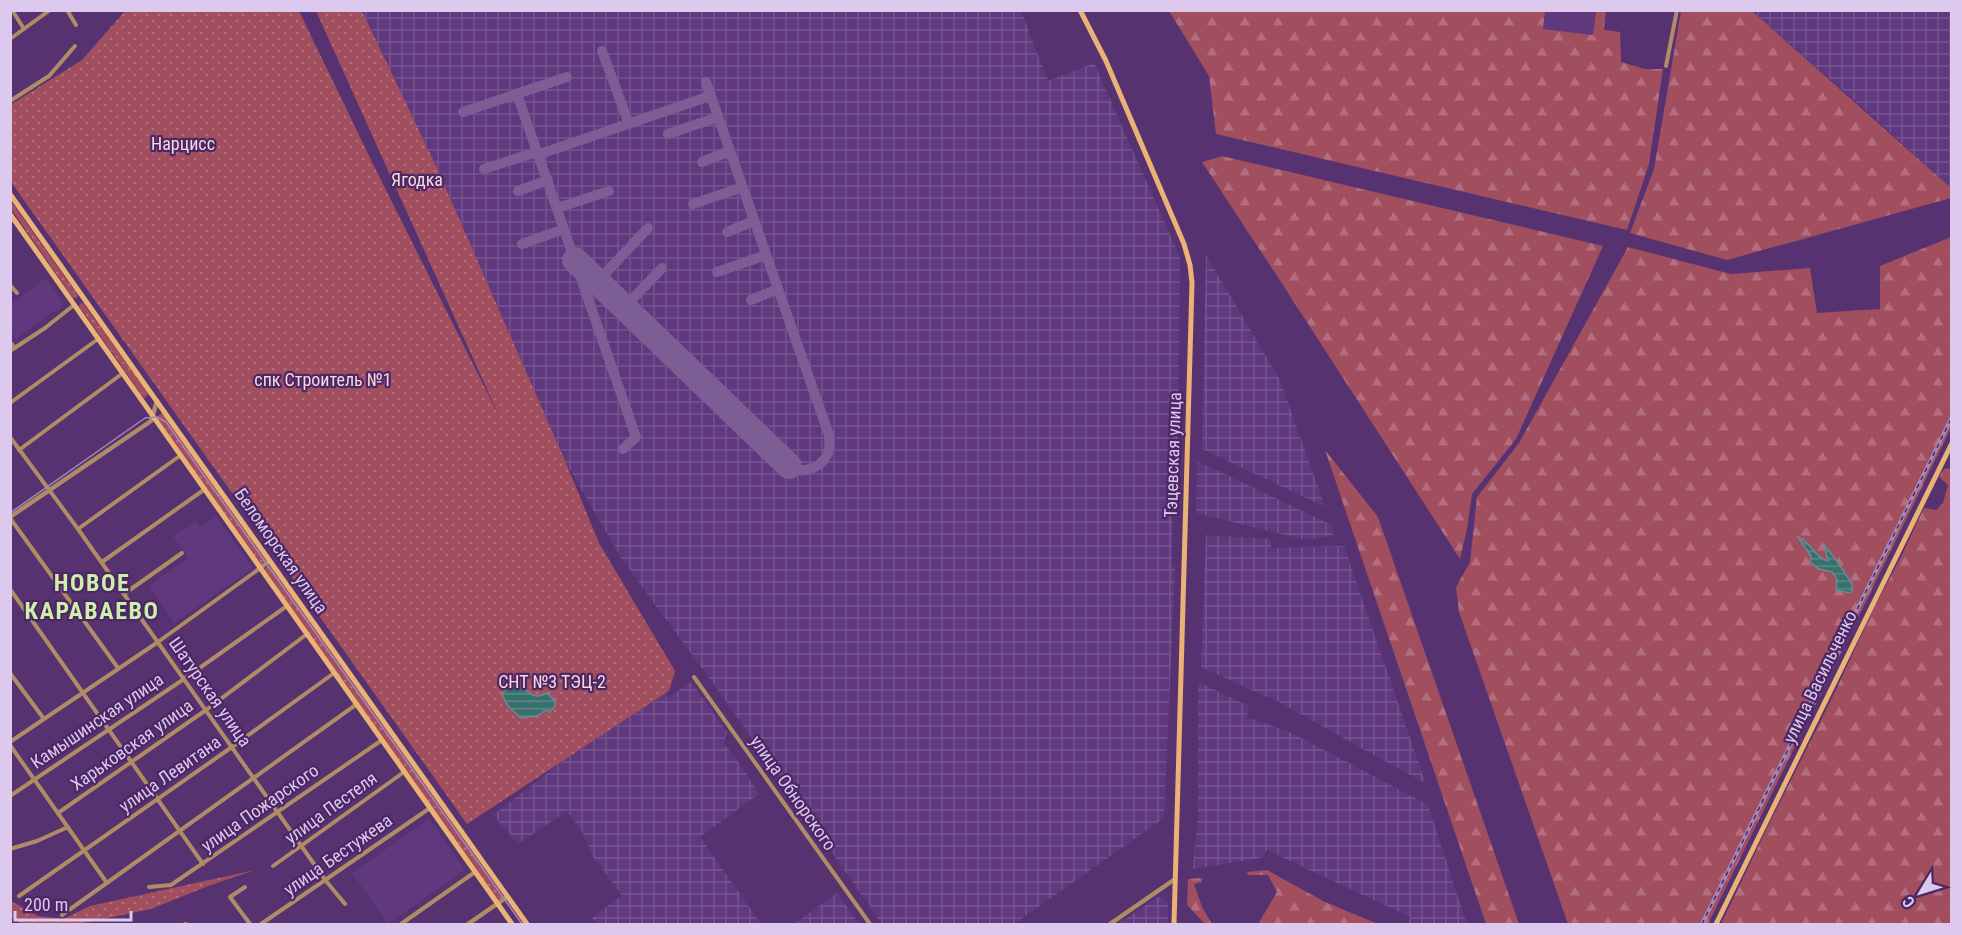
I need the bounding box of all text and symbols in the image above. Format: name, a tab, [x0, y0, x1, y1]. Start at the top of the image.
park label: Нарцисс	[151, 133, 215, 154]
park label: Ягодка	[391, 169, 443, 190]
park label: спк Строитель №1	[254, 369, 392, 390]
street label: Тэцевская улица	[1160, 392, 1185, 518]
street label: Беломорская улица	[230, 484, 332, 617]
district label: НОВОЕ КАРАВАЕВО	[25, 569, 159, 625]
street label: улица Васильченко	[1778, 607, 1861, 746]
street label: Шатурская улица	[165, 633, 256, 751]
street label: Камышинская улица	[26, 668, 167, 773]
park label: СНТ №3 ТЭЦ-2	[498, 671, 606, 692]
street label: Харьковская улица	[66, 695, 197, 795]
street label: улица Левитана	[115, 731, 225, 816]
street label: улица Обнорского	[746, 731, 841, 854]
street label: улица Пожарского	[197, 759, 322, 856]
street label: улица Пестеля	[280, 767, 381, 848]
street label: улица Бестужева	[279, 809, 396, 900]
north arrow	[1890, 863, 1950, 923]
scale bar	[15, 884, 130, 922]
text: С	[1898, 892, 1919, 911]
text: 200 m	[24, 894, 68, 915]

